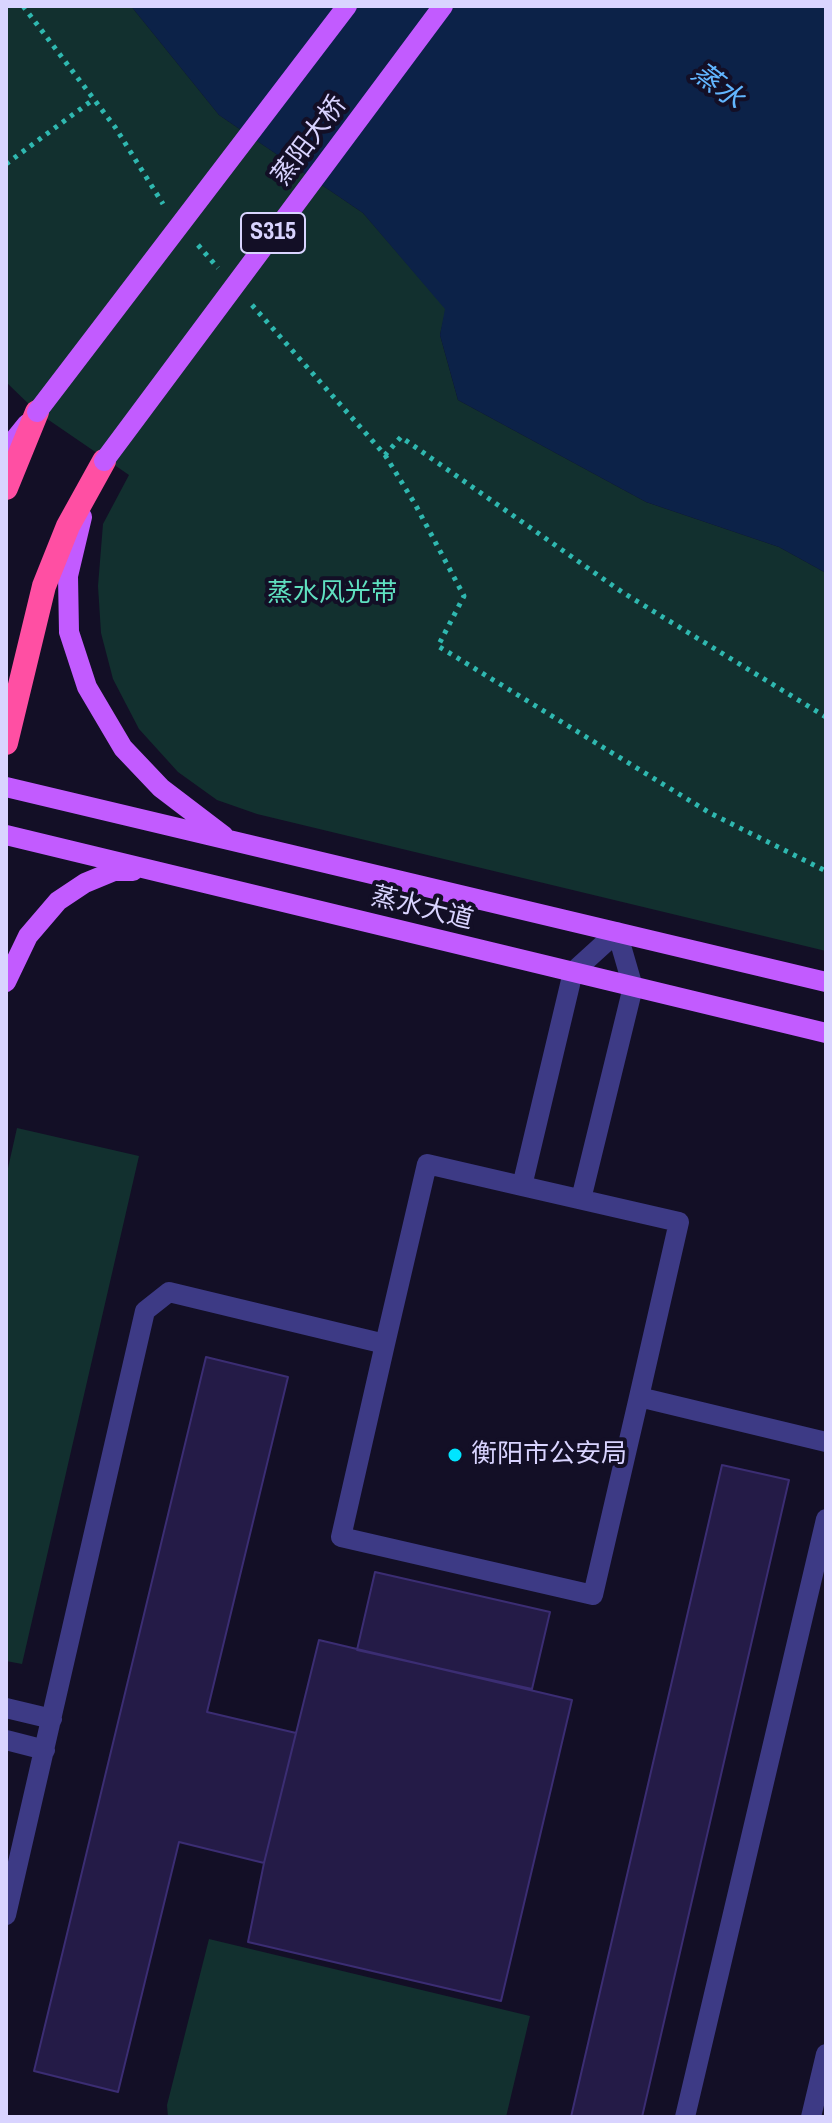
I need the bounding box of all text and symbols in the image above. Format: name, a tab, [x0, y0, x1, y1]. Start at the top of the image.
water label: 蒸水	[685, 57, 749, 117]
street label: 蒸阳大桥	[266, 90, 354, 192]
road number: S315	[241, 213, 305, 253]
park label: 蒸水风光带	[267, 578, 397, 610]
street label: 蒸水大道	[368, 881, 476, 937]
place label: 衡阳市公安局	[471, 1439, 627, 1471]
marker: 衡阳市公安局	[446, 1446, 464, 1464]

